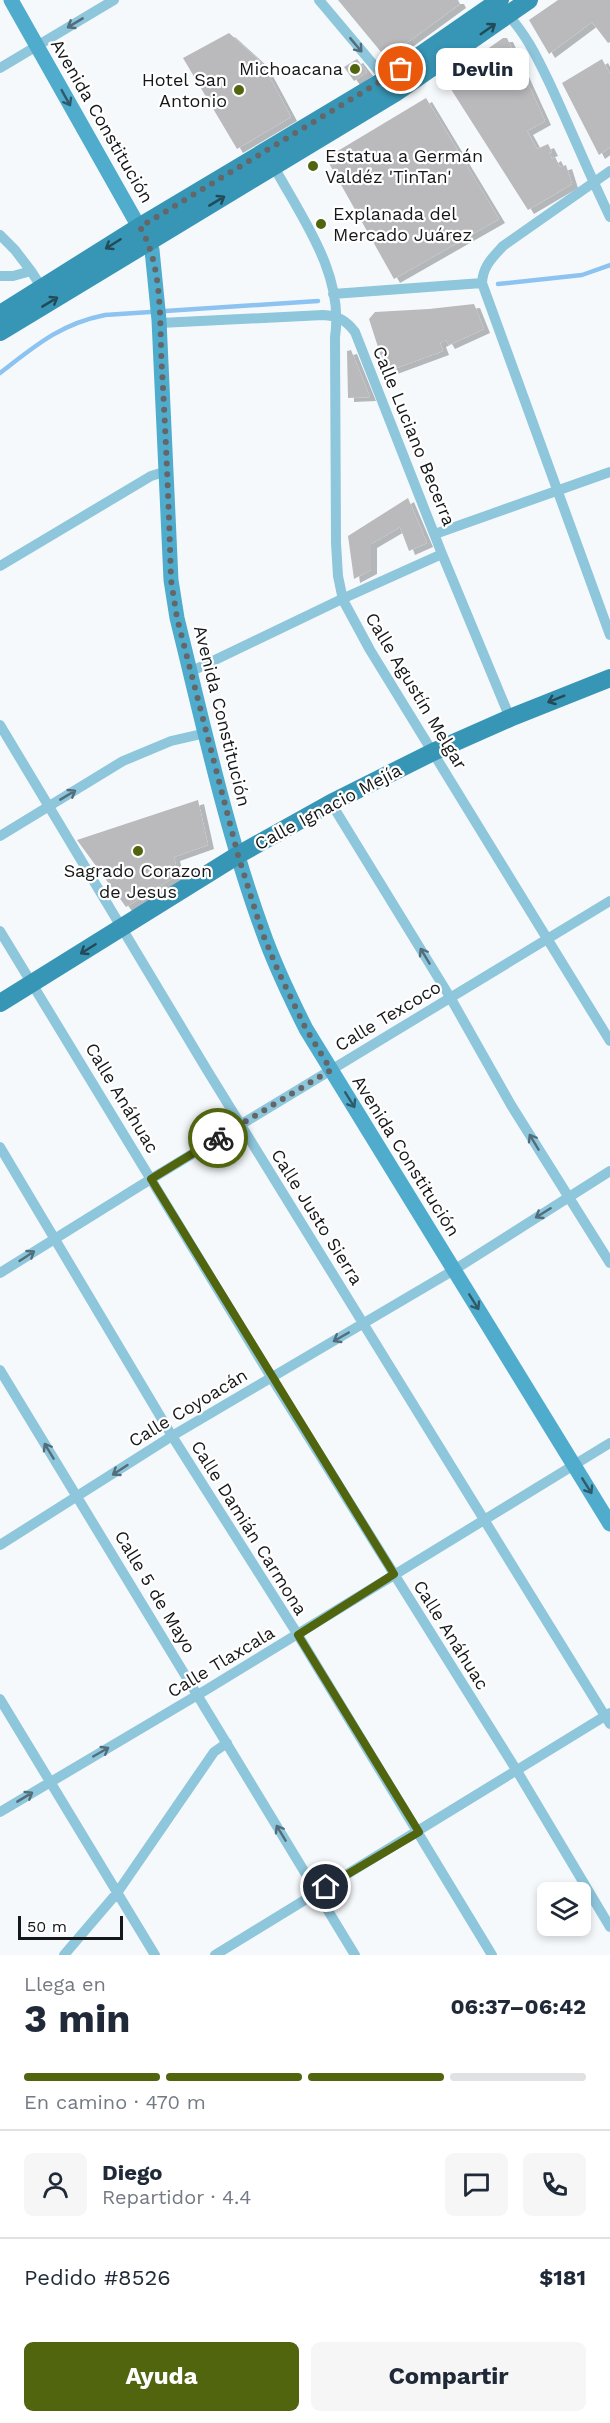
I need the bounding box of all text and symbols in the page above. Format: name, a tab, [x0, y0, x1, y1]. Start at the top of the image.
one-way arrow	[67, 18, 84, 30]
one-way arrow	[479, 23, 495, 35]
street label: Avenida Constitución	[47, 35, 158, 206]
one-way arrow	[350, 37, 363, 53]
pin	[375, 43, 426, 94]
callout: Devlin	[437, 48, 530, 90]
icon: bag	[384, 52, 417, 85]
text: Devlin	[452, 57, 513, 81]
place label: Michoacana	[239, 58, 343, 79]
marker: Michoacana	[348, 62, 362, 76]
place label: Hotel San Antonio	[142, 69, 227, 111]
marker: Hotel San Antonio	[232, 83, 246, 97]
one-way arrow	[60, 89, 72, 106]
place label: Estatua a Germán Valdéz 'TinTan'	[325, 145, 483, 187]
marker: Estatua a Germán Valdéz 'TinTan'	[306, 159, 320, 173]
one-way arrow	[208, 194, 225, 206]
place label: Explanada del Mercado Juárez	[333, 203, 472, 245]
marker: Explanada del Mercado Juárez	[314, 217, 328, 231]
one-way arrow	[105, 238, 122, 250]
one-way arrow	[41, 295, 58, 307]
street label: Calle Luciano Becerra	[369, 343, 460, 529]
street label: Calle Agustín Melgar	[361, 609, 472, 773]
street label: Avenida Constitución	[190, 623, 255, 809]
one-way arrow	[547, 695, 565, 706]
street label: Calle Ignacio Mejía	[251, 759, 405, 854]
one-way arrow	[59, 788, 76, 800]
marker: Sagrado Corazon de Jesus	[131, 844, 145, 858]
place label: Sagrado Corazon de Jesus	[64, 860, 212, 902]
one-way arrow	[80, 944, 97, 956]
one-way arrow	[418, 948, 430, 965]
street label: Calle Texcoco	[331, 976, 444, 1055]
street label: Calle Anáhuac	[81, 1039, 164, 1157]
street label: Avenida Constitución	[348, 1071, 465, 1240]
one-way arrow	[343, 1092, 356, 1109]
courier	[188, 1108, 248, 1168]
icon: bike	[202, 1122, 235, 1155]
one-way arrow	[528, 1134, 540, 1151]
street label: Calle Justo Sierra	[267, 1145, 368, 1288]
one-way arrow	[535, 1207, 552, 1219]
one-way arrow	[19, 1250, 35, 1262]
one-way arrow	[468, 1293, 480, 1310]
one-way arrow	[333, 1331, 350, 1343]
street label: Calle Coyoacán	[125, 1364, 251, 1451]
street label: Calle Damián Carmona	[187, 1437, 312, 1619]
one-way arrow	[43, 1443, 55, 1460]
one-way arrow	[112, 1464, 129, 1476]
one-way arrow	[581, 1477, 593, 1494]
street label: Calle 5 de Mayo	[110, 1527, 200, 1657]
street label: Calle Anáhuac	[409, 1576, 493, 1693]
street label: Calle Tlaxcala	[163, 1621, 278, 1702]
one-way arrow	[92, 1746, 109, 1758]
one-way arrow	[16, 1790, 33, 1802]
one-way arrow	[275, 1825, 287, 1842]
pin	[300, 1861, 351, 1912]
icon: home	[309, 1870, 342, 1903]
map controls	[537, 1882, 591, 1936]
button: layers	[537, 1882, 591, 1936]
scale bar	[18, 1913, 123, 1940]
text: 50 m	[27, 1917, 67, 1936]
text: Llega en	[24, 1972, 106, 1996]
text: 06:37–06:42	[450, 1994, 586, 2019]
text: 3 min	[24, 1996, 131, 2041]
text: En camino · 470 m	[24, 2090, 206, 2114]
button: person	[24, 2153, 87, 2216]
button: chat	[445, 2153, 508, 2216]
button: phone	[523, 2153, 586, 2216]
text: Diego	[102, 2160, 162, 2185]
text: Repartidor · 4.4	[102, 2185, 251, 2209]
text: Pedido #8526	[24, 2265, 171, 2290]
text: $181	[539, 2265, 586, 2290]
button: Ayuda	[24, 2342, 299, 2411]
button: Compartir	[311, 2342, 586, 2411]

